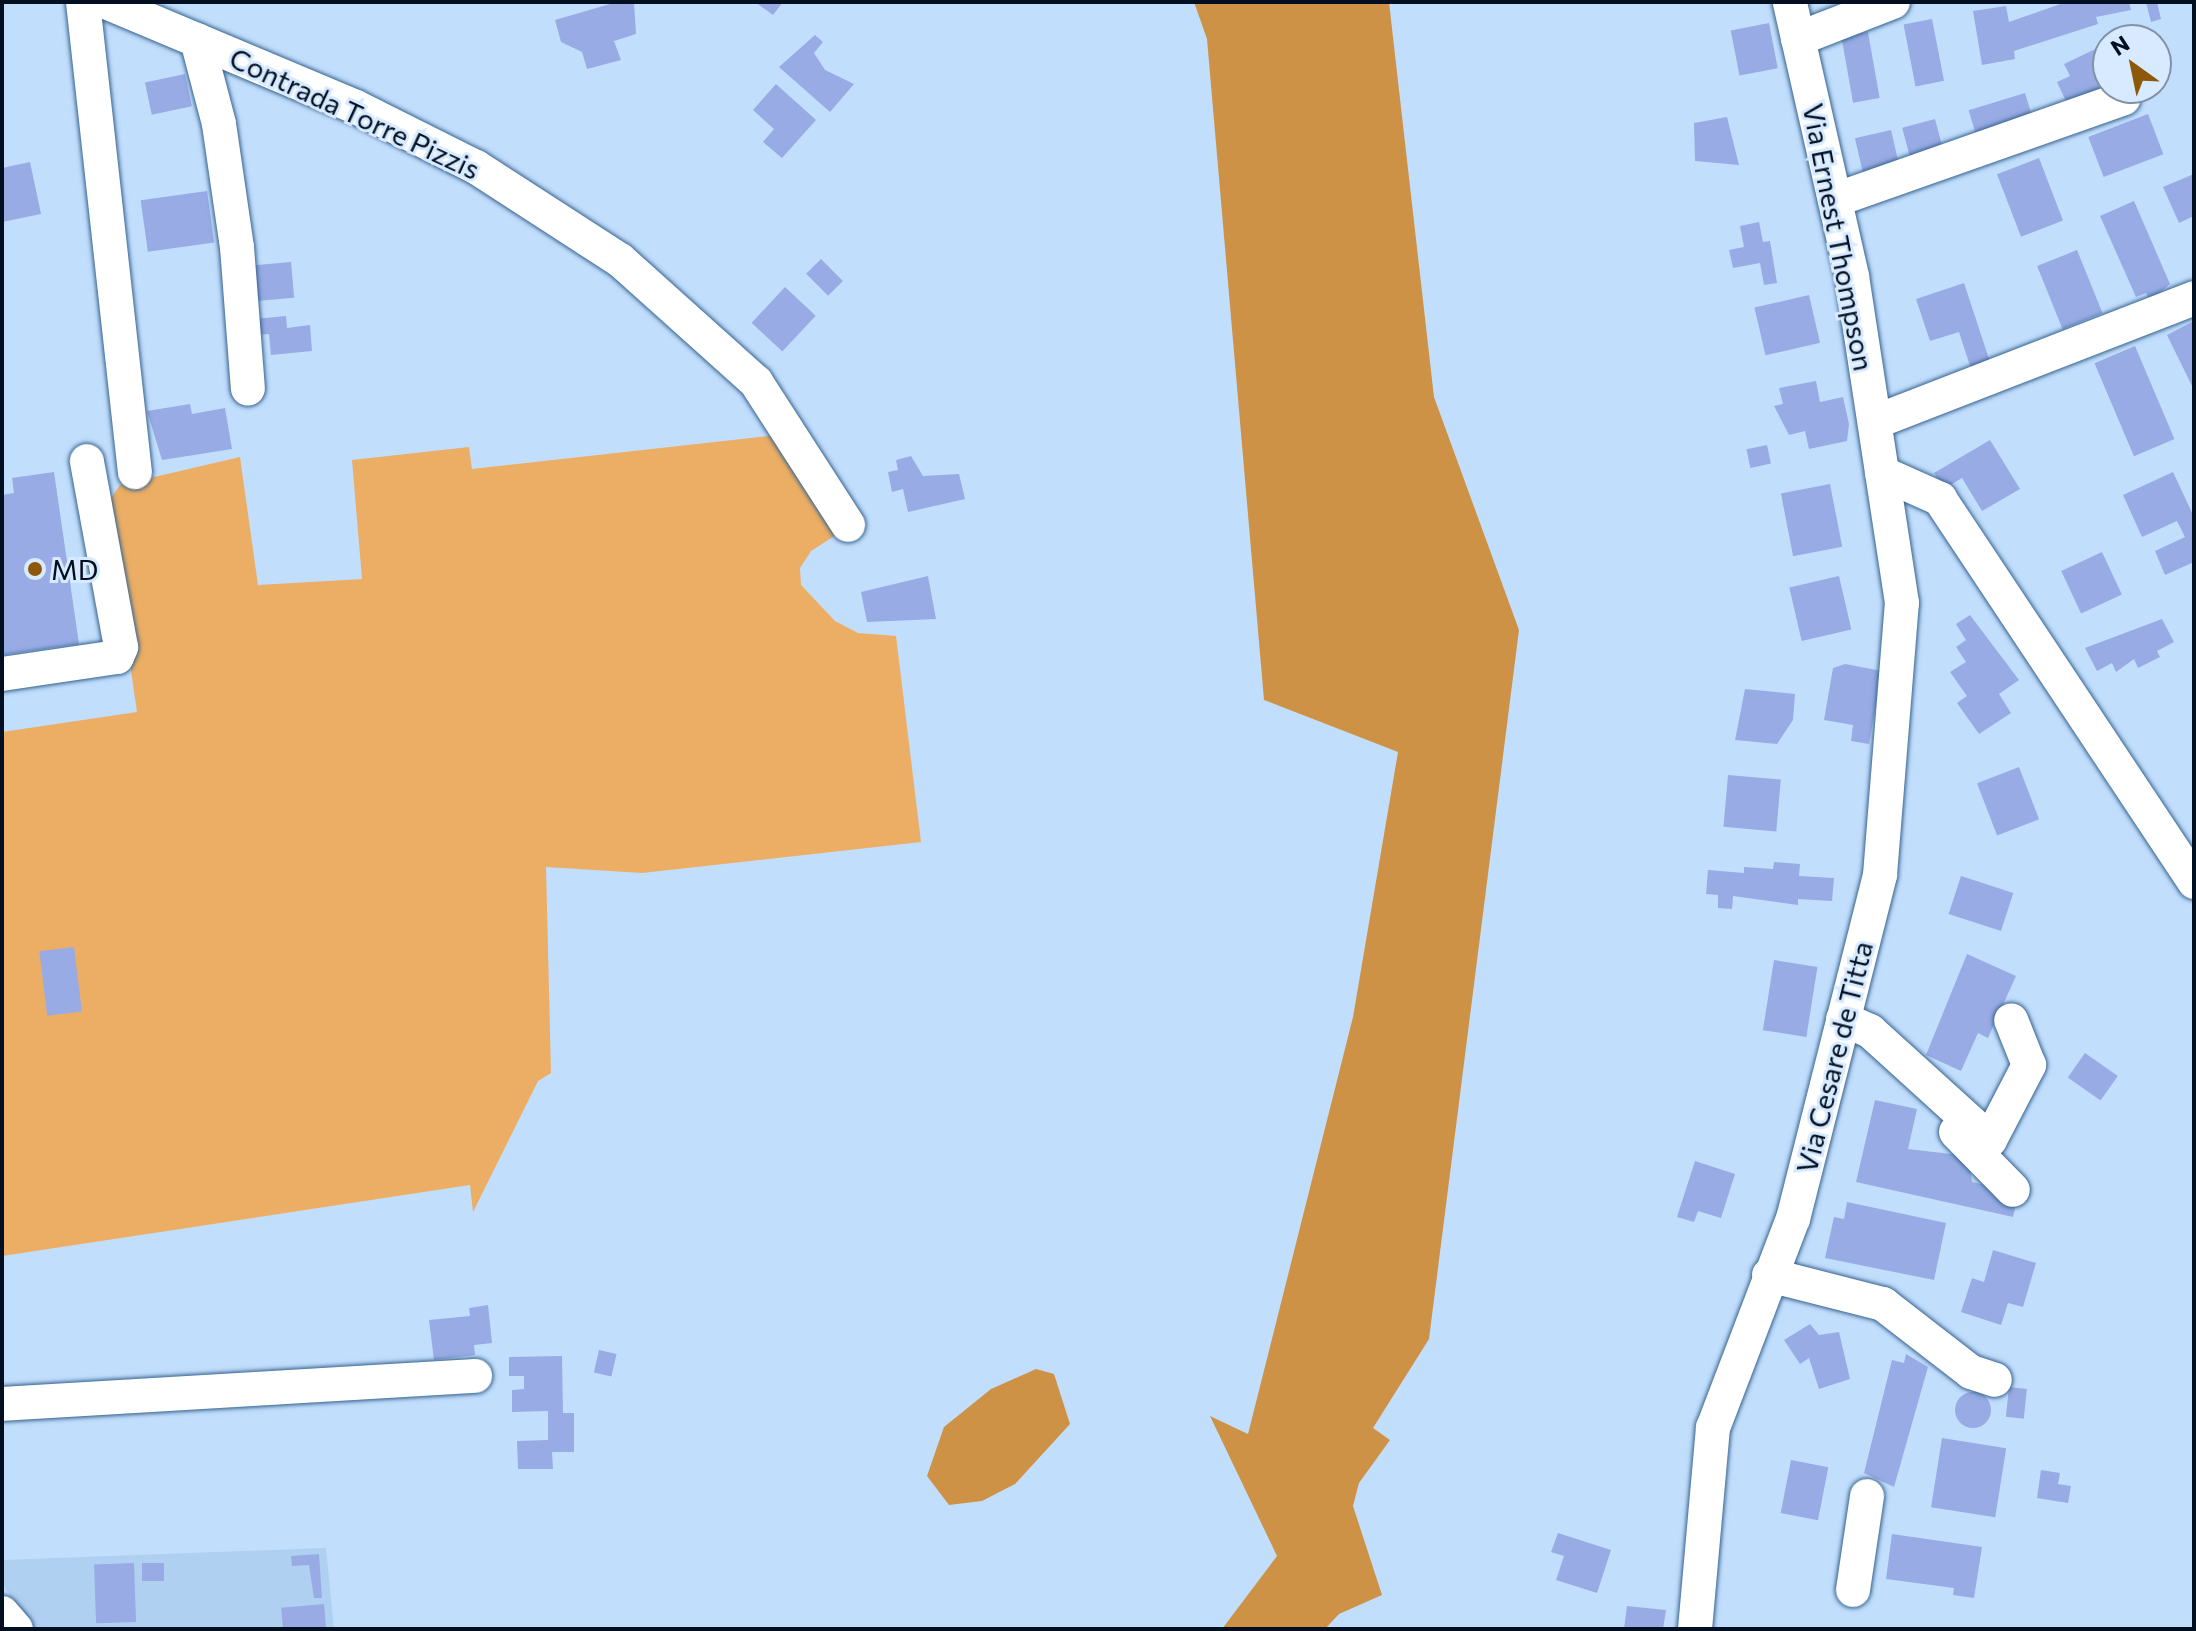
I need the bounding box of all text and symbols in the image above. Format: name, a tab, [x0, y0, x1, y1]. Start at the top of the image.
north arrow	[2092, 24, 2172, 104]
text: N	[2105, 29, 2134, 61]
street label: Contrada Torre Pizzis	[225, 40, 485, 186]
street label: Via Ernest Thompson	[1797, 101, 1881, 373]
place label: MD	[51, 552, 98, 586]
marker: MD	[26, 560, 44, 578]
street label: Via Cesare de Titta	[1789, 938, 1879, 1176]

